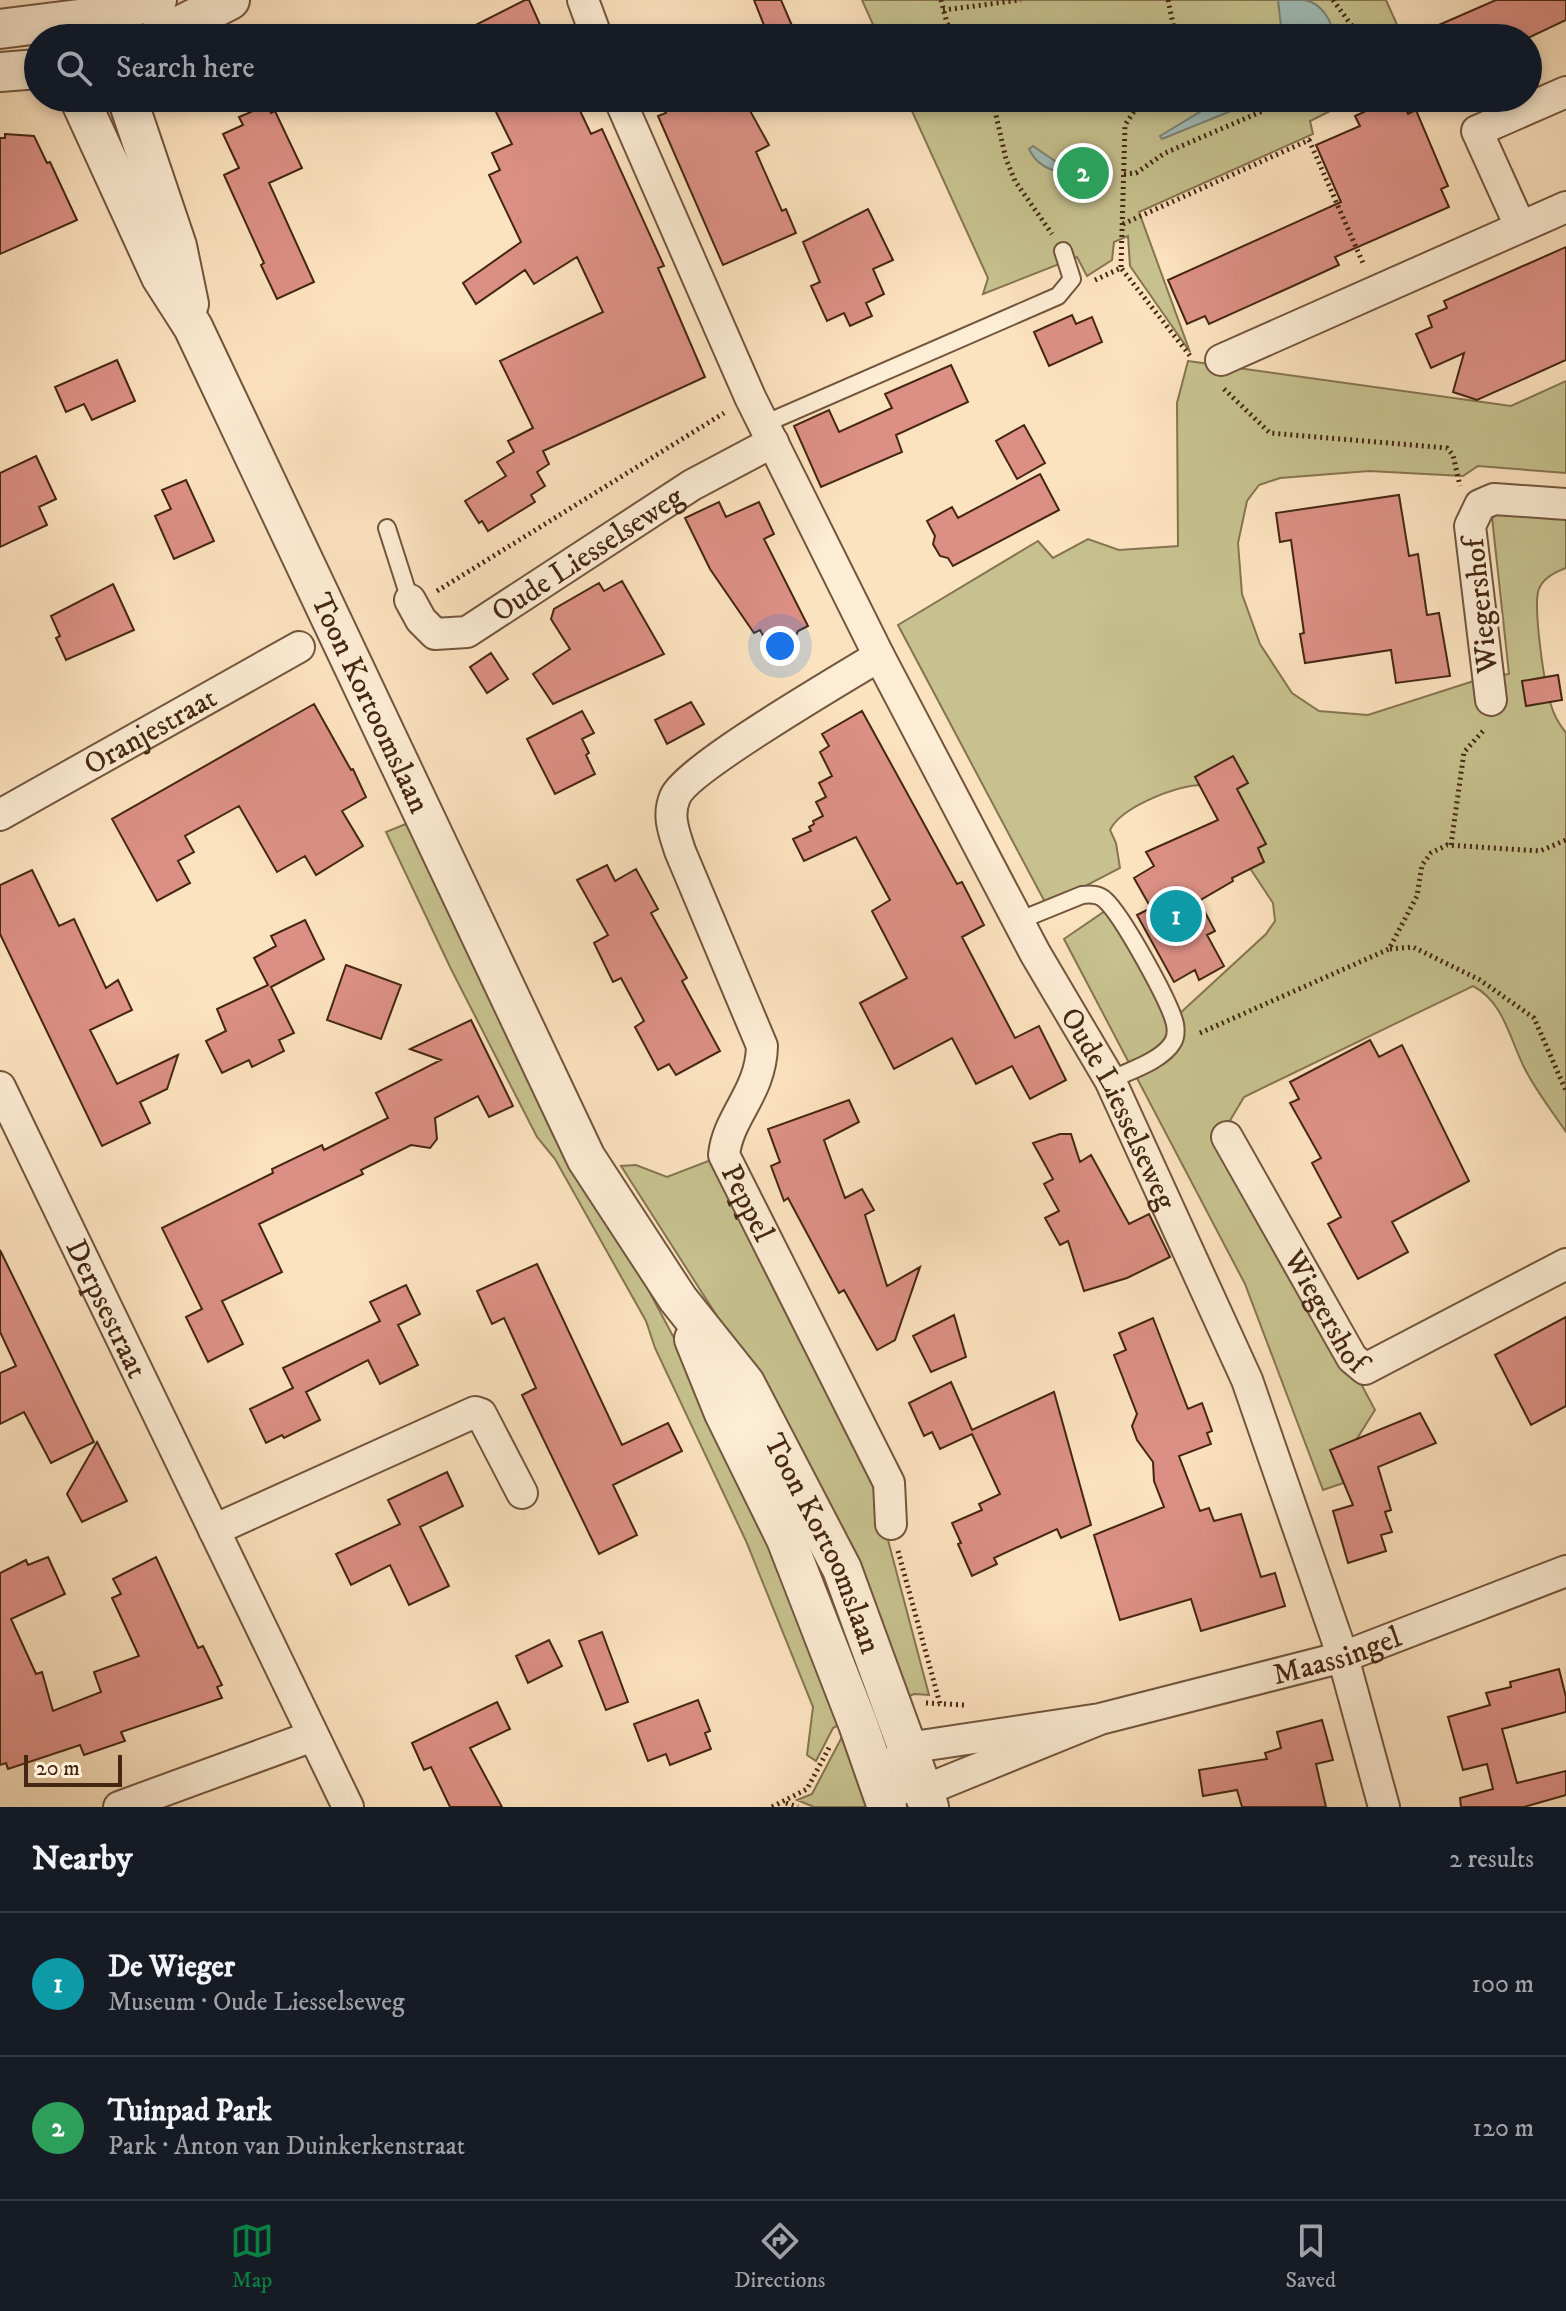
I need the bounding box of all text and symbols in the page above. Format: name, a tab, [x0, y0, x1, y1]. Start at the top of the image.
search box	[24, 24, 1542, 112]
icon: search	[52, 46, 96, 90]
text: Search here	[116, 50, 255, 87]
pin: 2	[1057, 143, 1109, 203]
street label: Oude Liesselseweg	[485, 479, 691, 631]
street label: Wiegershof	[1456, 532, 1507, 676]
street label: Toon Kortoomslaan	[302, 588, 437, 820]
your location	[760, 626, 800, 666]
street label: Oranjestraat	[78, 680, 224, 784]
pin: 1	[1150, 886, 1202, 946]
street label: Oude Liesselseweg	[1051, 1001, 1184, 1216]
street label: Peppel	[712, 1159, 781, 1248]
street label: Derpsestraat	[57, 1234, 155, 1384]
street label: Wiegershof	[1274, 1243, 1377, 1385]
street label: Toon Kortoomslaan	[755, 1428, 888, 1659]
street label: Maassingel	[1269, 1619, 1407, 1694]
scale bar	[24, 1751, 122, 1787]
text: 20 m	[36, 1755, 80, 1782]
text: Nearby	[32, 1838, 133, 1880]
text: 2 results	[1449, 1843, 1534, 1876]
text: De Wieger	[108, 1949, 235, 1986]
text: 1	[53, 1968, 63, 2001]
text: 100 m	[1471, 1968, 1534, 2001]
text: Museum · Oude Liesselseweg	[108, 1986, 405, 2019]
text: Tuinpad Park	[108, 2093, 272, 2130]
text: 2	[52, 2112, 64, 2145]
text: 120 m	[1473, 2112, 1534, 2145]
text: Park · Anton van Duinkerkenstraat	[108, 2130, 465, 2163]
tab: Map	[230, 2219, 274, 2294]
tab: Directions	[734, 2219, 825, 2294]
tab: Saved	[1285, 2219, 1336, 2294]

